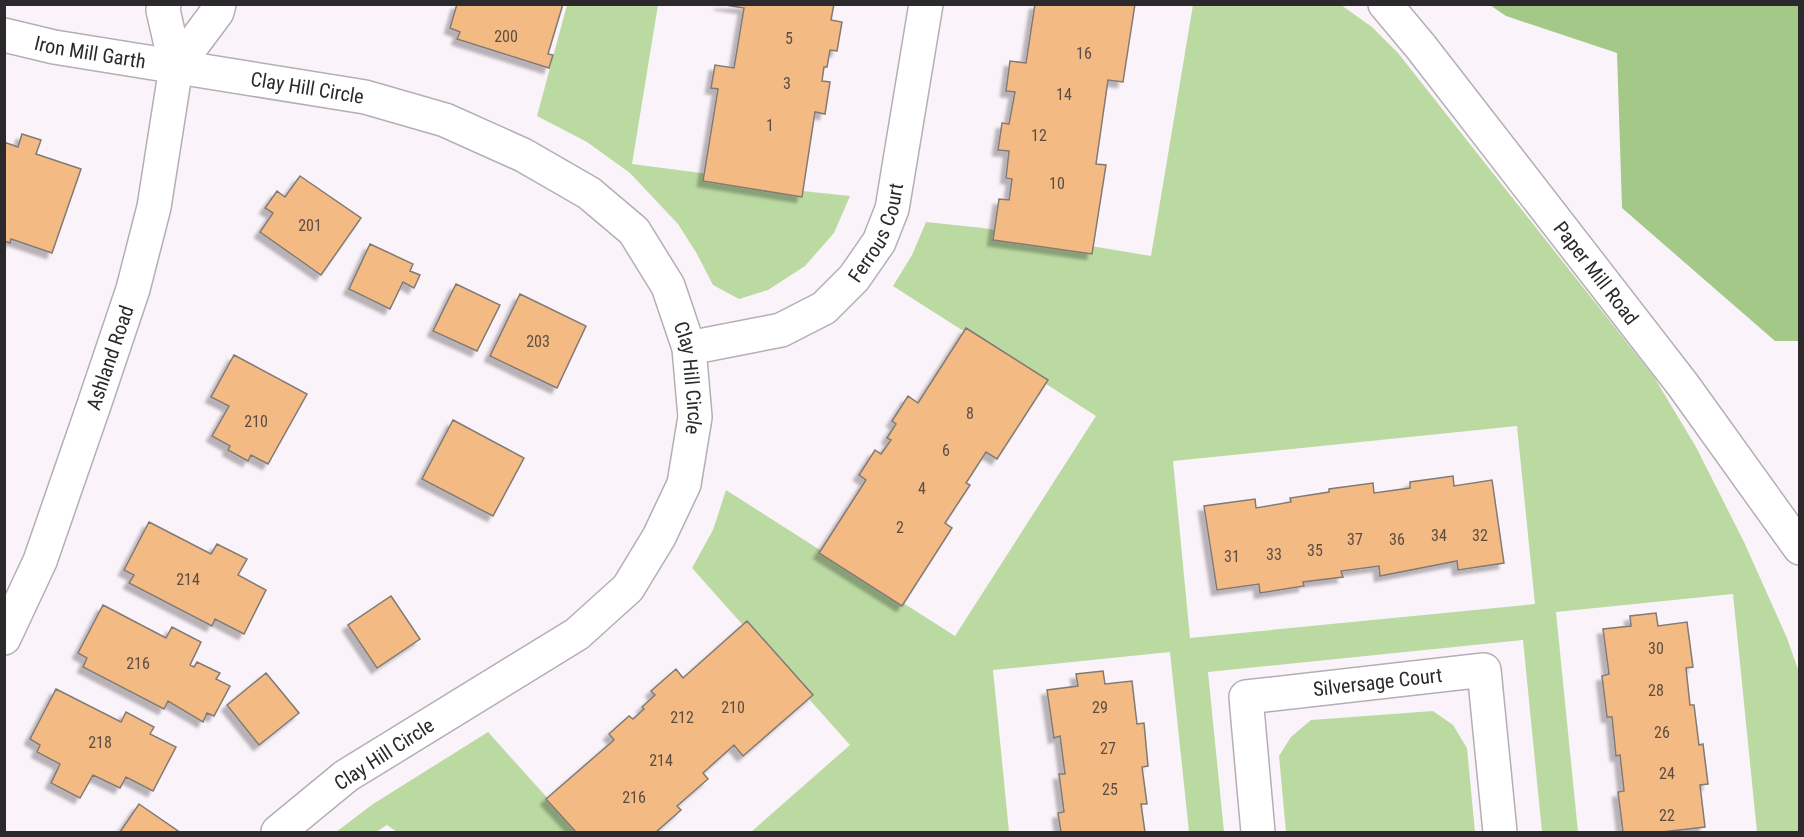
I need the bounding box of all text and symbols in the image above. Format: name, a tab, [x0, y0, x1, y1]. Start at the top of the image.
house number: 200	[494, 27, 518, 46]
house number: 5	[785, 29, 793, 48]
street label: Iron Mill Garth	[32, 31, 147, 74]
house number: 16	[1076, 44, 1092, 63]
street label: Clay Hill Circle	[249, 67, 366, 109]
house number: 3	[783, 74, 791, 93]
house number: 14	[1056, 85, 1072, 104]
house number: 1	[766, 116, 774, 135]
house number: 12	[1031, 126, 1047, 145]
house number: 10	[1049, 174, 1065, 193]
street label: Ferrous Court	[843, 181, 908, 287]
house number: 201	[298, 216, 322, 235]
street label: Paper Mill Road	[1549, 217, 1644, 329]
street label: Ashland Road	[81, 302, 139, 413]
street label: Clay Hill Circle	[669, 318, 707, 436]
house number: 203	[526, 332, 550, 351]
house number: 8	[966, 404, 974, 423]
house number: 210	[244, 412, 268, 431]
house number: 6	[942, 441, 950, 460]
house number: 4	[918, 479, 926, 498]
house number: 2	[896, 518, 904, 537]
house number: 34	[1431, 526, 1447, 545]
house number: 32	[1472, 526, 1488, 545]
house number: 37	[1347, 530, 1363, 549]
house number: 36	[1389, 530, 1405, 549]
house number: 35	[1307, 541, 1323, 560]
house number: 33	[1266, 545, 1282, 564]
house number: 31	[1224, 547, 1240, 566]
house number: 214	[176, 570, 200, 589]
house number: 30	[1648, 639, 1664, 658]
house number: 216	[126, 654, 150, 673]
street label: Silversage Court	[1312, 663, 1443, 701]
house number: 28	[1648, 681, 1664, 700]
house number: 210	[721, 698, 745, 717]
house number: 29	[1092, 698, 1108, 717]
house number: 212	[670, 708, 694, 727]
street label: Clay Hill Circle	[330, 713, 438, 795]
house number: 26	[1654, 723, 1670, 742]
house number: 218	[88, 733, 112, 752]
house number: 27	[1100, 739, 1116, 758]
house number: 214	[649, 751, 673, 770]
house number: 24	[1659, 764, 1675, 783]
house number: 25	[1102, 780, 1118, 799]
house number: 216	[622, 788, 646, 807]
house number: 22	[1659, 806, 1675, 825]

